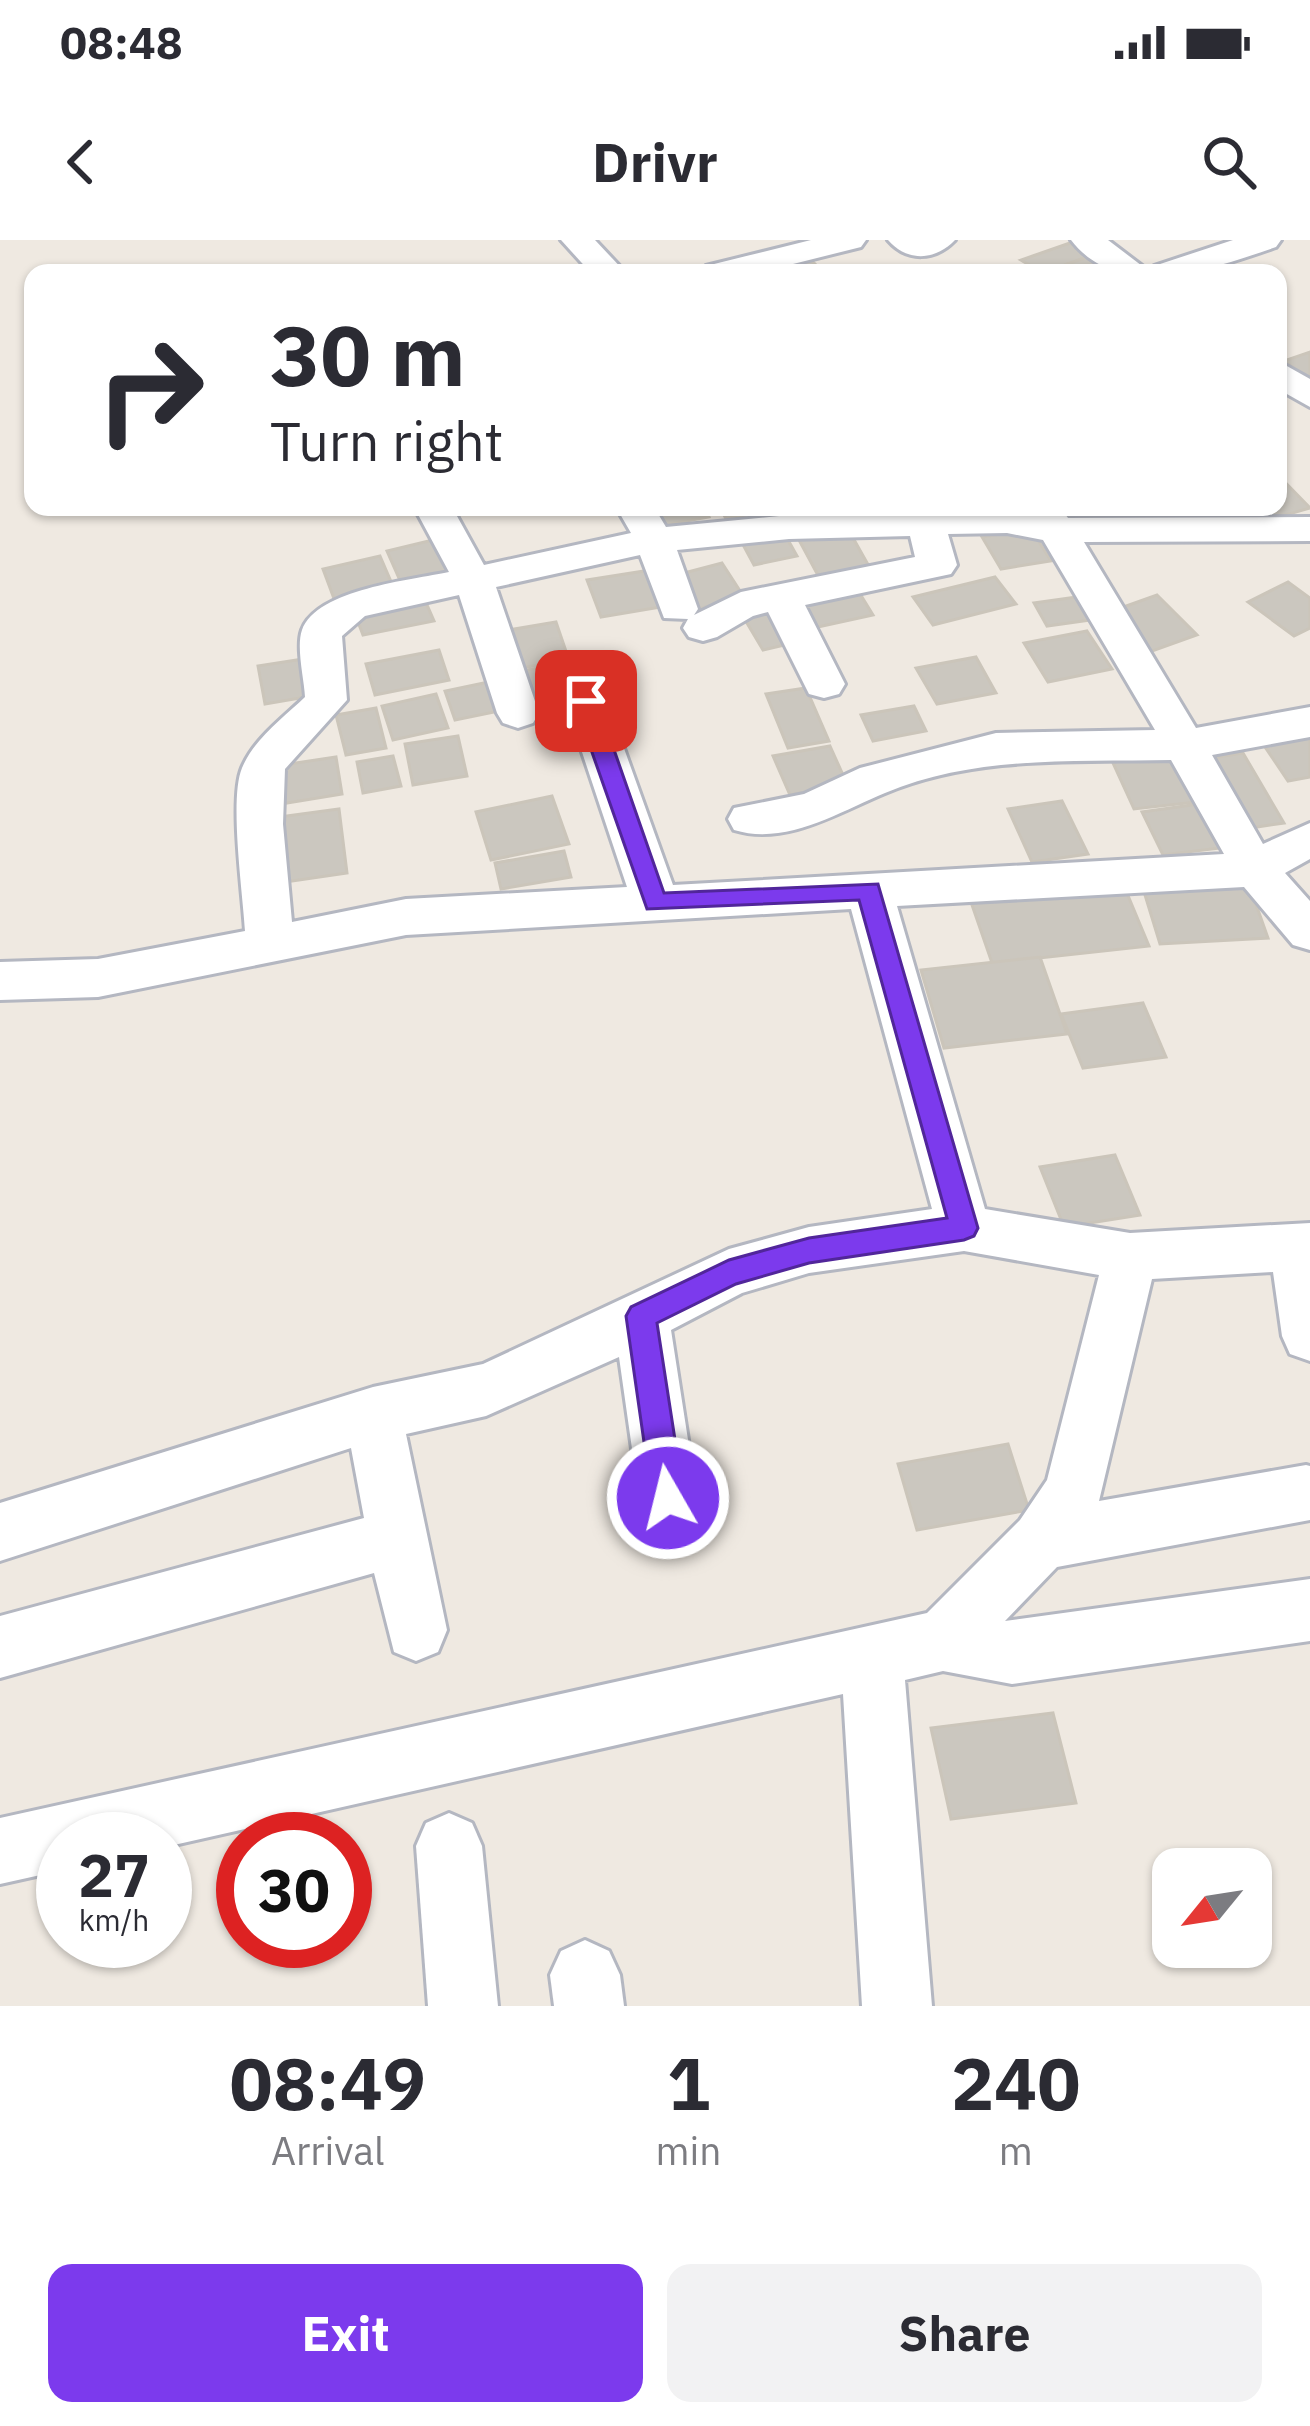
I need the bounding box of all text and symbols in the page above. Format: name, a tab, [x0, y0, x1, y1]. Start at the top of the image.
text: 08:48	[60, 13, 183, 71]
text: Drivr	[592, 127, 718, 197]
icon: back	[48, 129, 114, 195]
icon: search	[1196, 129, 1262, 195]
text: 30 m	[270, 300, 466, 409]
icon: right	[72, 312, 228, 468]
text: Turn right	[270, 406, 504, 476]
pin	[535, 650, 637, 752]
icon: arrive	[553, 668, 619, 734]
position arrow	[605, 1435, 731, 1561]
speed limit sign: 30	[216, 1812, 372, 1968]
text: 27	[78, 1835, 150, 1914]
north arrow	[1152, 1848, 1272, 1968]
map controls	[1152, 1848, 1272, 1968]
text: km/h	[79, 1900, 149, 1939]
text: 08:49	[229, 2036, 426, 2130]
text: 1	[667, 2036, 710, 2130]
text: 240	[951, 2036, 1081, 2130]
text: Arrival	[271, 2125, 385, 2176]
text: min	[656, 2125, 721, 2176]
text: m	[999, 2125, 1033, 2176]
button: Exit	[48, 2264, 643, 2402]
button: Share	[667, 2264, 1262, 2402]

